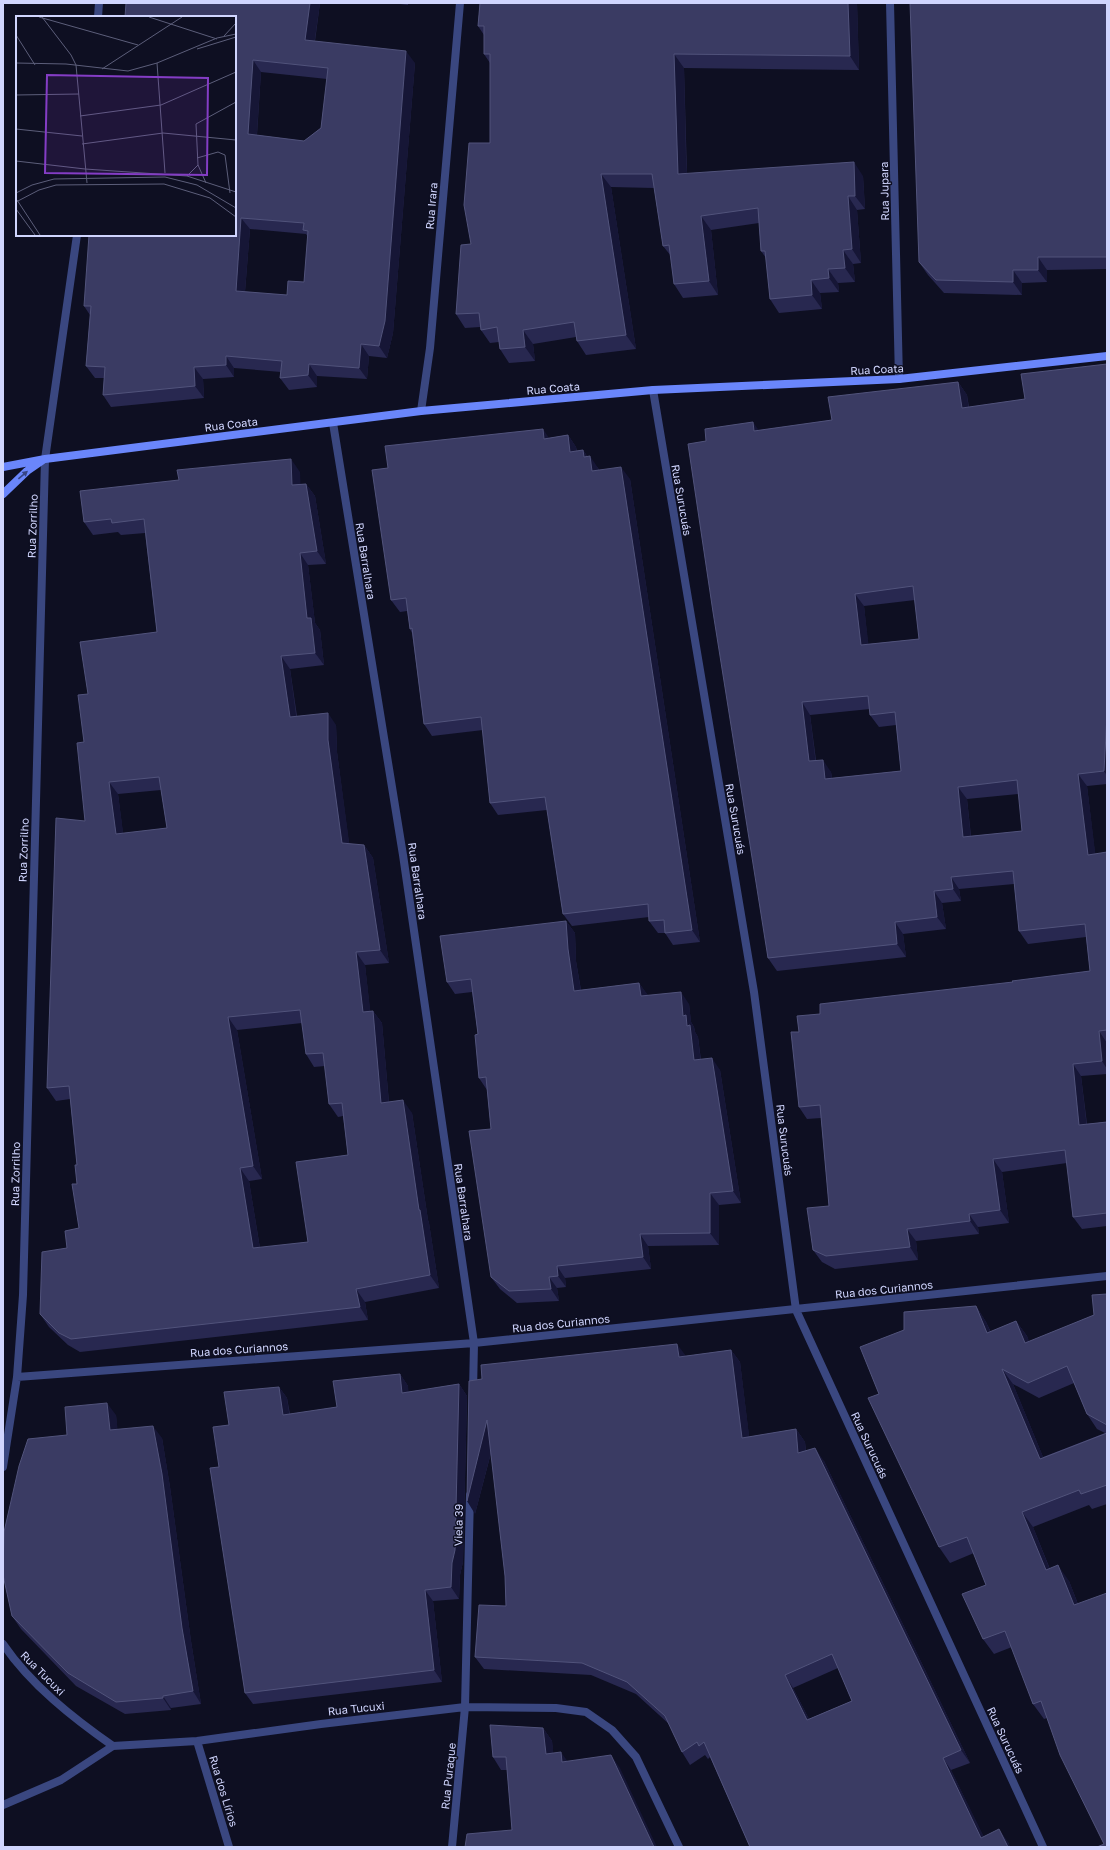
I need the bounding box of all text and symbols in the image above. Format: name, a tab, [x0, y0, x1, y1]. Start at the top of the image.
inset map	[16, 16, 236, 236]
street label: Rua Jupara	[877, 161, 891, 221]
street label: Rua Irara	[422, 182, 440, 230]
street label: Rua Coata	[850, 361, 904, 377]
street label: Rua Coata	[526, 379, 580, 397]
street label: Rua Coata	[204, 414, 258, 434]
street label: Rua Surucuás	[669, 463, 695, 537]
one-way arrow	[18, 470, 28, 479]
street label: Rua Zorrilho	[24, 493, 40, 558]
street label: Rua Barralhara	[353, 521, 379, 601]
street label: Rua Surucuás	[723, 782, 749, 856]
street label: Rua Zorrilho	[15, 817, 31, 882]
street label: Rua Barralhara	[406, 841, 430, 921]
street label: Rua Surucuás	[774, 1103, 796, 1177]
street label: Rua Zorrilho	[8, 1141, 22, 1206]
street label: Rua Barralhara	[452, 1162, 476, 1242]
street label: Rua dos Curiannos	[834, 1277, 934, 1301]
street label: Rua dos Curiannos	[511, 1311, 611, 1335]
street label: Rua dos Curiannos	[189, 1339, 289, 1359]
street label: Rua Surucuás	[849, 1410, 891, 1481]
street label: Viela 39	[451, 1504, 465, 1546]
street label: Rua Tucuxi	[18, 1648, 68, 1698]
street label: Rua Tucuxi	[327, 1699, 385, 1717]
street label: Rua Surucuás	[985, 1705, 1027, 1776]
street label: Rua Puraque	[438, 1742, 458, 1810]
street label: Rua dos Lírios	[207, 1754, 241, 1828]

